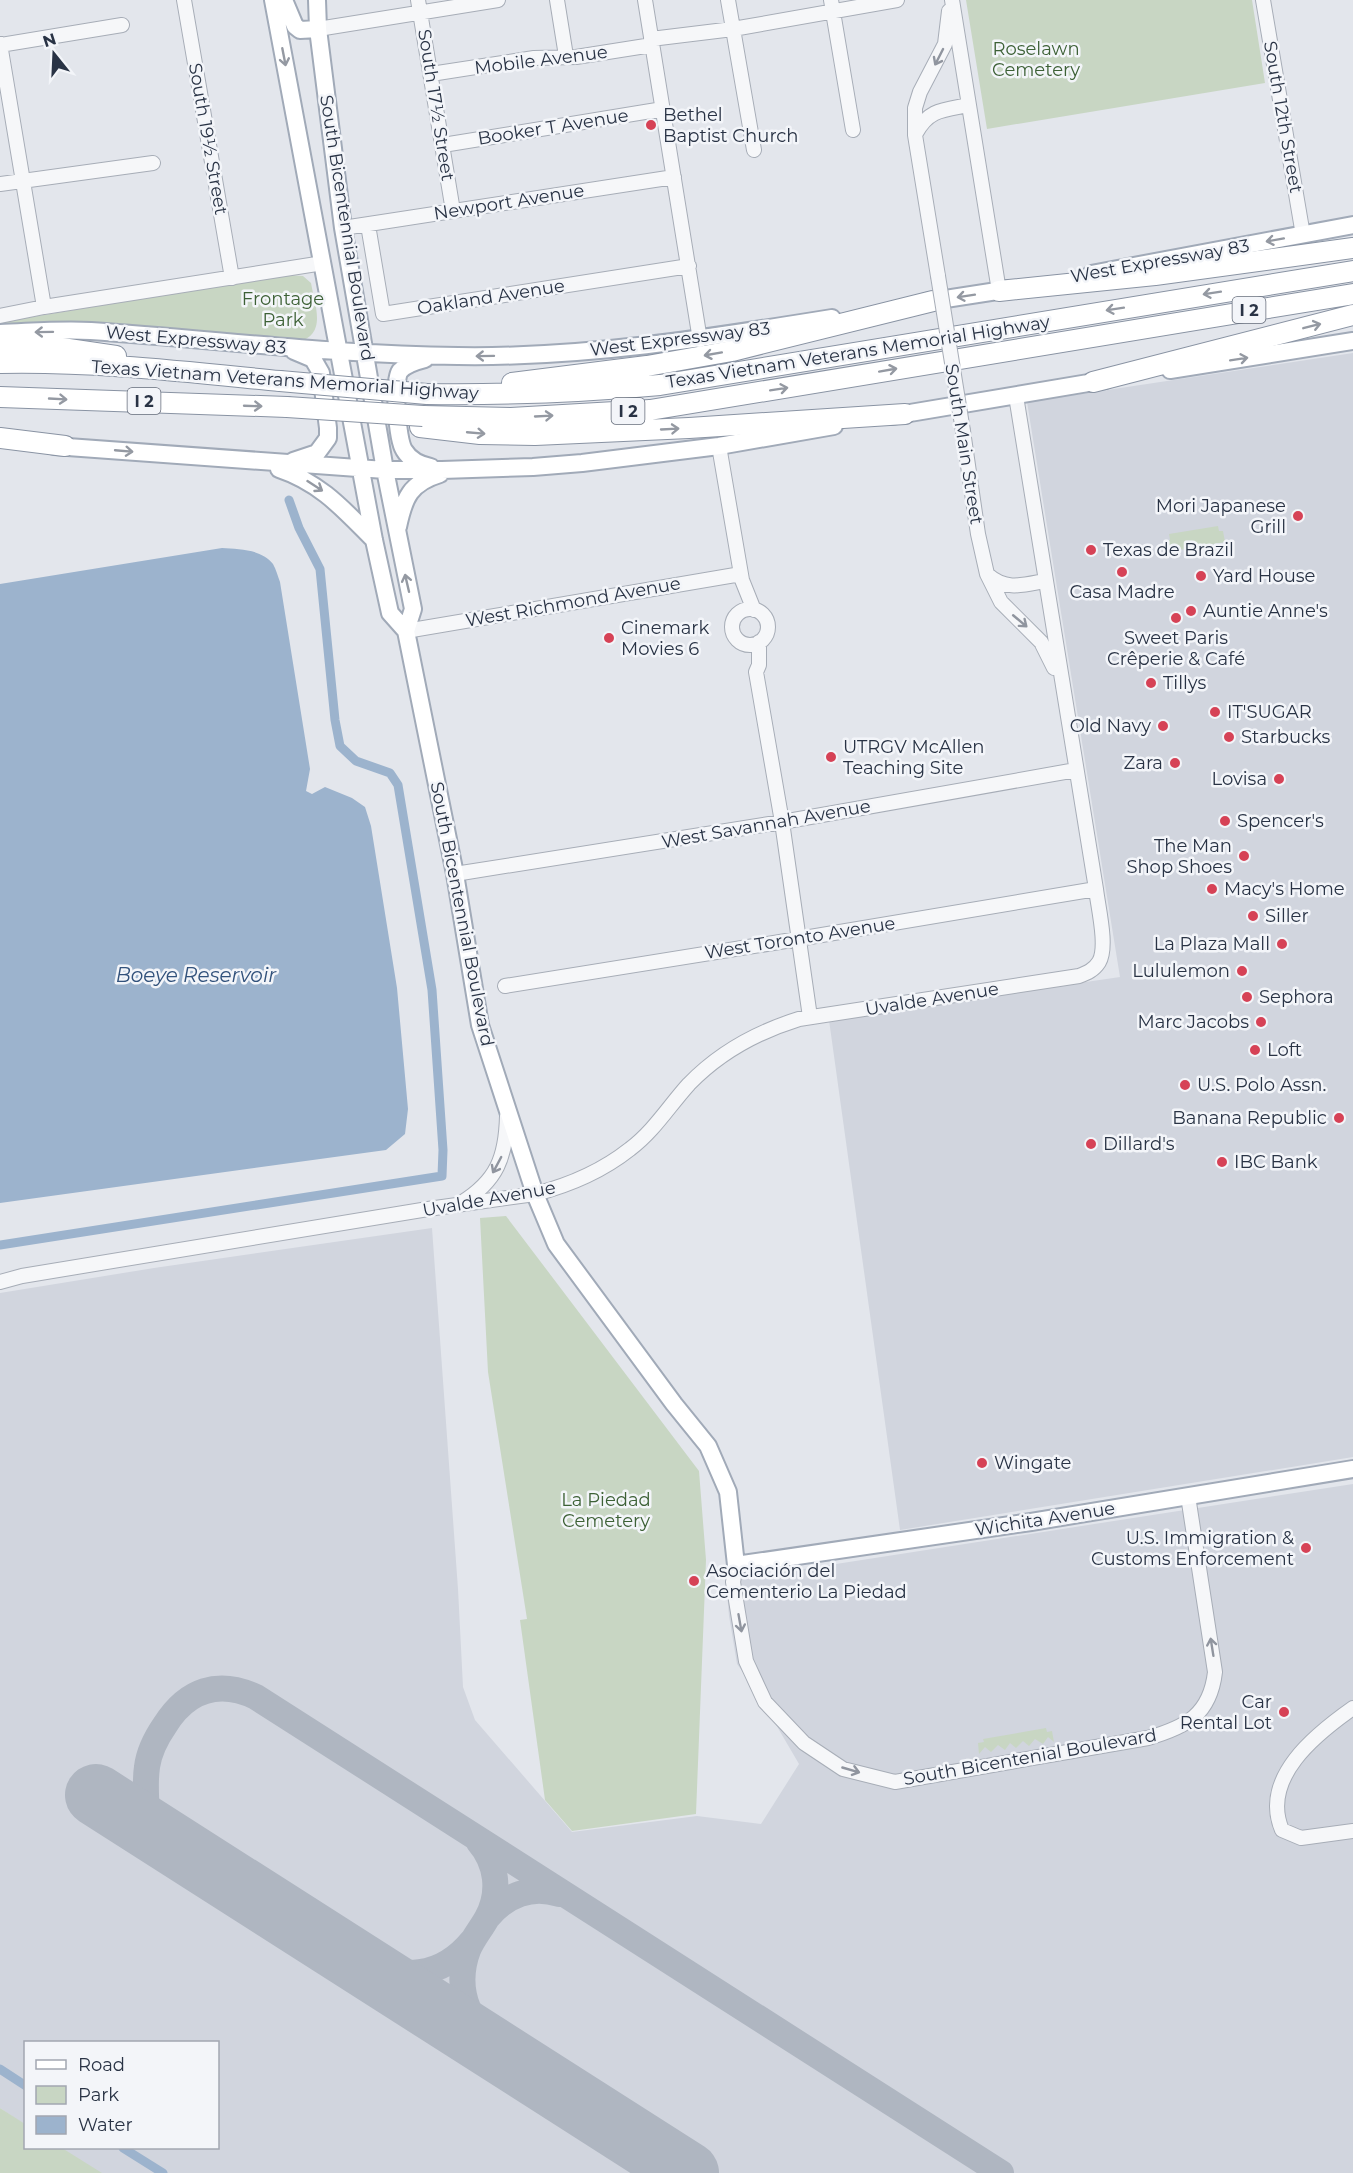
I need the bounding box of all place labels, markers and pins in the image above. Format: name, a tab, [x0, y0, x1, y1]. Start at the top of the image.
place label: Bethel Baptist Church	[663, 104, 799, 147]
marker: Bethel Baptist Church	[644, 118, 658, 132]
place label: Mori Japanese Grill	[1156, 495, 1286, 538]
marker: Mori Japanese Grill	[1291, 509, 1305, 523]
place label: Texas de Brazil	[1103, 539, 1234, 561]
marker: Texas de Brazil	[1084, 543, 1098, 557]
marker: Casa Madre	[1115, 565, 1129, 579]
place label: Yard House	[1213, 565, 1316, 587]
marker: Yard House	[1194, 569, 1208, 583]
place label: Casa Madre	[1069, 581, 1175, 603]
place label: Auntie Anne's	[1203, 600, 1328, 622]
marker: Auntie Anne's	[1184, 604, 1198, 618]
marker: Sweet Paris Crêperie & Café	[1169, 611, 1183, 625]
place label: Cinemark Movies 6	[621, 617, 709, 660]
place label: Sweet Paris Crêperie & Café	[1107, 627, 1245, 670]
marker: Cinemark Movies 6	[602, 631, 616, 645]
place label: Tillys	[1163, 672, 1206, 694]
marker: Tillys	[1144, 676, 1158, 690]
place label: IT'SUGAR	[1227, 701, 1312, 723]
marker: IT'SUGAR	[1208, 705, 1222, 719]
place label: Old Navy	[1070, 715, 1151, 737]
marker: Old Navy	[1156, 719, 1170, 733]
place label: Starbucks	[1241, 726, 1330, 748]
marker: Starbucks	[1222, 730, 1236, 744]
place label: UTRGV McAllen Teaching Site	[843, 736, 985, 779]
marker: UTRGV McAllen Teaching Site	[824, 750, 838, 764]
place label: Zara	[1124, 752, 1163, 774]
marker: Zara	[1168, 756, 1182, 770]
place label: Lovisa	[1212, 768, 1267, 790]
marker: Lovisa	[1272, 772, 1286, 786]
place label: Spencer's	[1237, 810, 1324, 832]
marker: Spencer's	[1218, 814, 1232, 828]
place label: The Man Shop Shoes	[1126, 835, 1232, 878]
marker: The Man Shop Shoes	[1237, 849, 1251, 863]
place label: Macy's Home	[1224, 878, 1345, 900]
marker: Macy's Home	[1205, 882, 1219, 896]
place label: Siller	[1265, 905, 1309, 927]
marker: Siller	[1246, 909, 1260, 923]
place label: La Plaza Mall	[1154, 933, 1270, 955]
marker: La Plaza Mall	[1275, 937, 1289, 951]
place label: Lululemon	[1132, 960, 1230, 982]
marker: Lululemon	[1235, 964, 1249, 978]
place label: Sephora	[1259, 986, 1334, 1008]
marker: Sephora	[1240, 990, 1254, 1004]
place label: Marc Jacobs	[1137, 1011, 1249, 1033]
marker: Marc Jacobs	[1254, 1015, 1268, 1029]
place label: Loft	[1267, 1039, 1302, 1061]
marker: Loft	[1248, 1043, 1262, 1057]
place label: U.S. Polo Assn.	[1197, 1074, 1326, 1096]
marker: U.S. Polo Assn.	[1178, 1078, 1192, 1092]
place label: Banana Republic	[1172, 1107, 1327, 1129]
marker: Banana Republic	[1332, 1111, 1346, 1125]
place label: Dillard's	[1103, 1133, 1175, 1155]
marker: Dillard's	[1084, 1137, 1098, 1151]
place label: IBC Bank	[1234, 1151, 1318, 1173]
marker: IBC Bank	[1215, 1155, 1229, 1169]
place label: Wingate	[994, 1452, 1072, 1474]
marker: Wingate	[975, 1456, 989, 1470]
place label: U.S. Immigration & Customs Enforcement	[1091, 1527, 1294, 1570]
marker: U.S. Immigration & Customs Enforcement	[1299, 1541, 1313, 1555]
place label: Asociación del Cementerio La Piedad	[706, 1560, 907, 1603]
marker: Asociación del Cementerio La Piedad	[687, 1574, 701, 1588]
place label: Car Rental Lot	[1180, 1691, 1272, 1734]
marker: Car Rental Lot	[1277, 1705, 1291, 1719]

